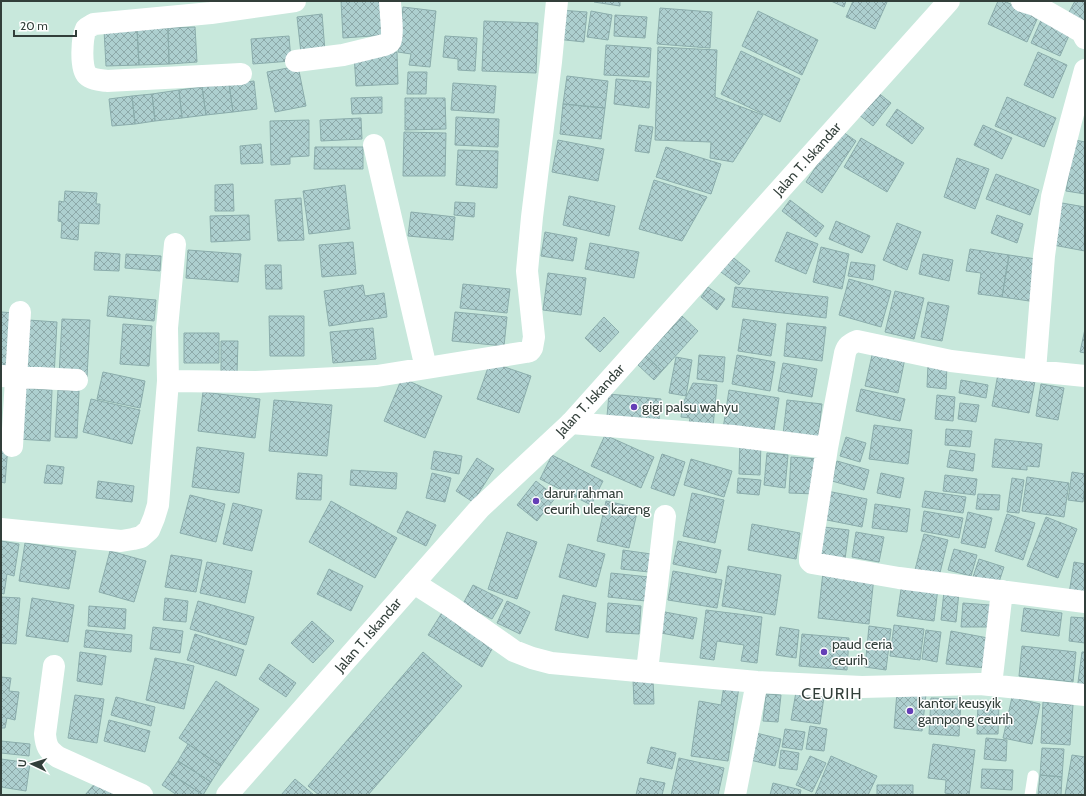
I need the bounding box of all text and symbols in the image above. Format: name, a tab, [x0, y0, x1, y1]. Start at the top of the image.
scale bar	[14, 12, 76, 38]
text: 20 m	[20, 18, 48, 33]
street label: Jalan T. Iskandar	[769, 118, 845, 200]
street label: Jalan T. Iskandar	[551, 359, 629, 441]
place label: gigi palsu wahyu	[642, 398, 738, 416]
marker: gigi palsu wahyu	[629, 402, 639, 412]
place label: darur rahman ceurih ulee kareng	[544, 484, 651, 518]
marker: darur rahman ceurih ulee kareng	[531, 496, 541, 506]
street label: Jalan T. Iskandar	[330, 594, 406, 677]
place label: paud ceria ceurih	[832, 635, 893, 669]
marker: paud ceria ceurih	[819, 647, 829, 657]
district label: CEURIH	[801, 684, 863, 703]
place label: kantor keusyik gampong ceurih	[918, 694, 1013, 728]
marker: kantor keusyik gampong ceurih	[905, 706, 915, 716]
north arrow	[12, 744, 52, 784]
text: U	[15, 759, 29, 768]

